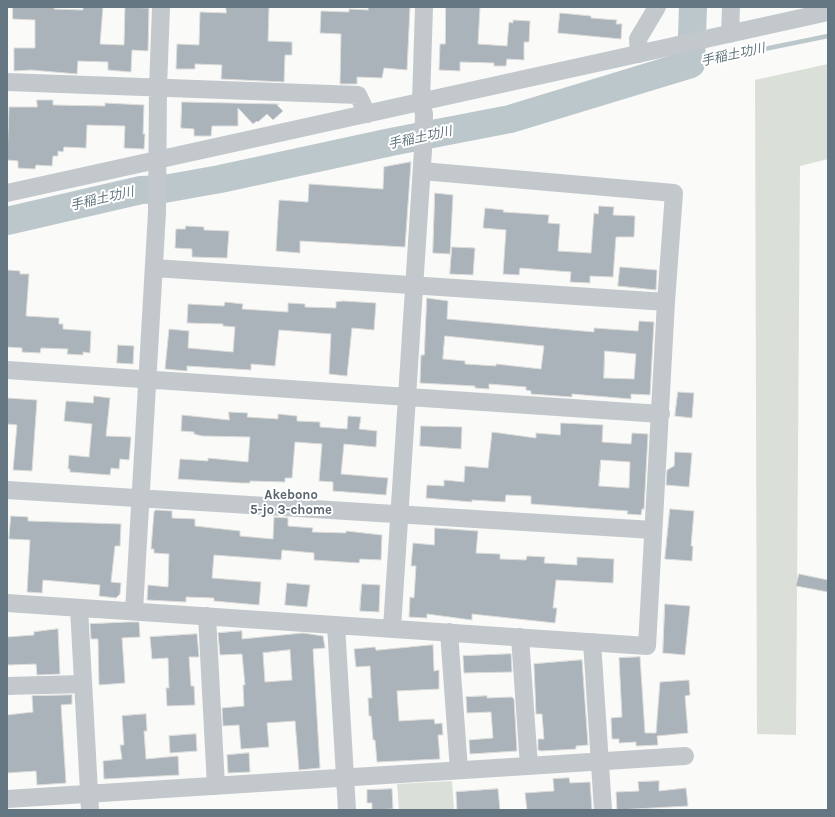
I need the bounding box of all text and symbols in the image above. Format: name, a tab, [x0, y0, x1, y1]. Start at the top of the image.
water label: 手稲土功川	[700, 41, 766, 69]
water label: 手稲土功川	[387, 124, 453, 152]
water label: 手稲土功川	[69, 184, 135, 214]
district label: Akebono 5-jo 3-chome	[250, 487, 332, 518]

